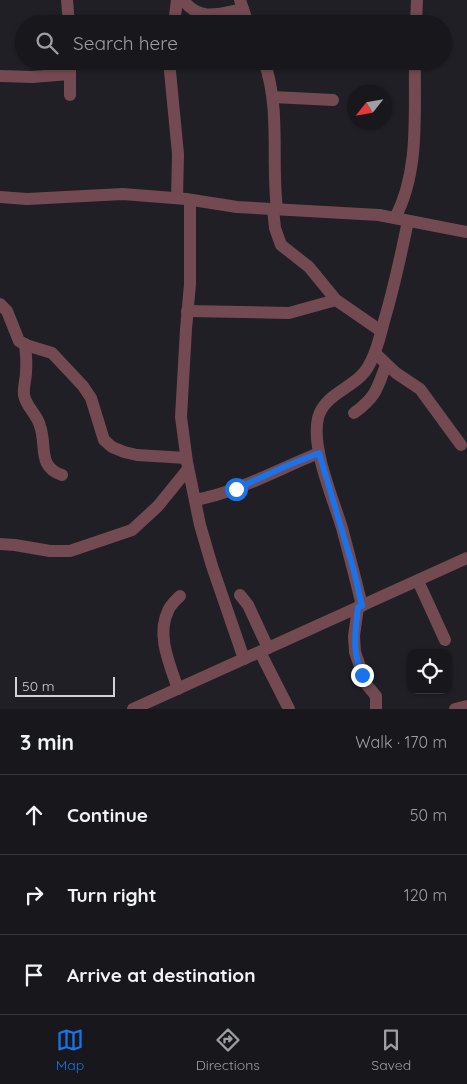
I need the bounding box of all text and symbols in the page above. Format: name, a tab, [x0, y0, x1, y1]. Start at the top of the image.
search box	[15, 15, 452, 70]
icon: search	[33, 29, 61, 57]
text: Search here	[73, 31, 178, 55]
north arrow	[347, 85, 392, 130]
route start	[225, 478, 248, 501]
map controls	[407, 649, 452, 694]
button: locate	[407, 649, 452, 694]
route end	[351, 664, 374, 687]
scale bar	[15, 674, 115, 697]
text: 50 m	[22, 677, 55, 695]
text: 3 min	[20, 729, 74, 755]
text: Walk · 170 m	[355, 732, 447, 752]
icon: ahead	[20, 801, 48, 829]
text: Continue	[67, 803, 148, 827]
text: 50 m	[410, 805, 447, 825]
icon: right	[20, 881, 48, 909]
text: Turn right	[67, 883, 156, 907]
text: 120 m	[404, 885, 447, 905]
icon: arrive	[20, 961, 48, 989]
text: Arrive at destination	[67, 963, 256, 987]
tab: Map	[56, 1026, 84, 1074]
tab: Directions	[196, 1026, 260, 1074]
tab: Saved	[371, 1026, 411, 1074]

